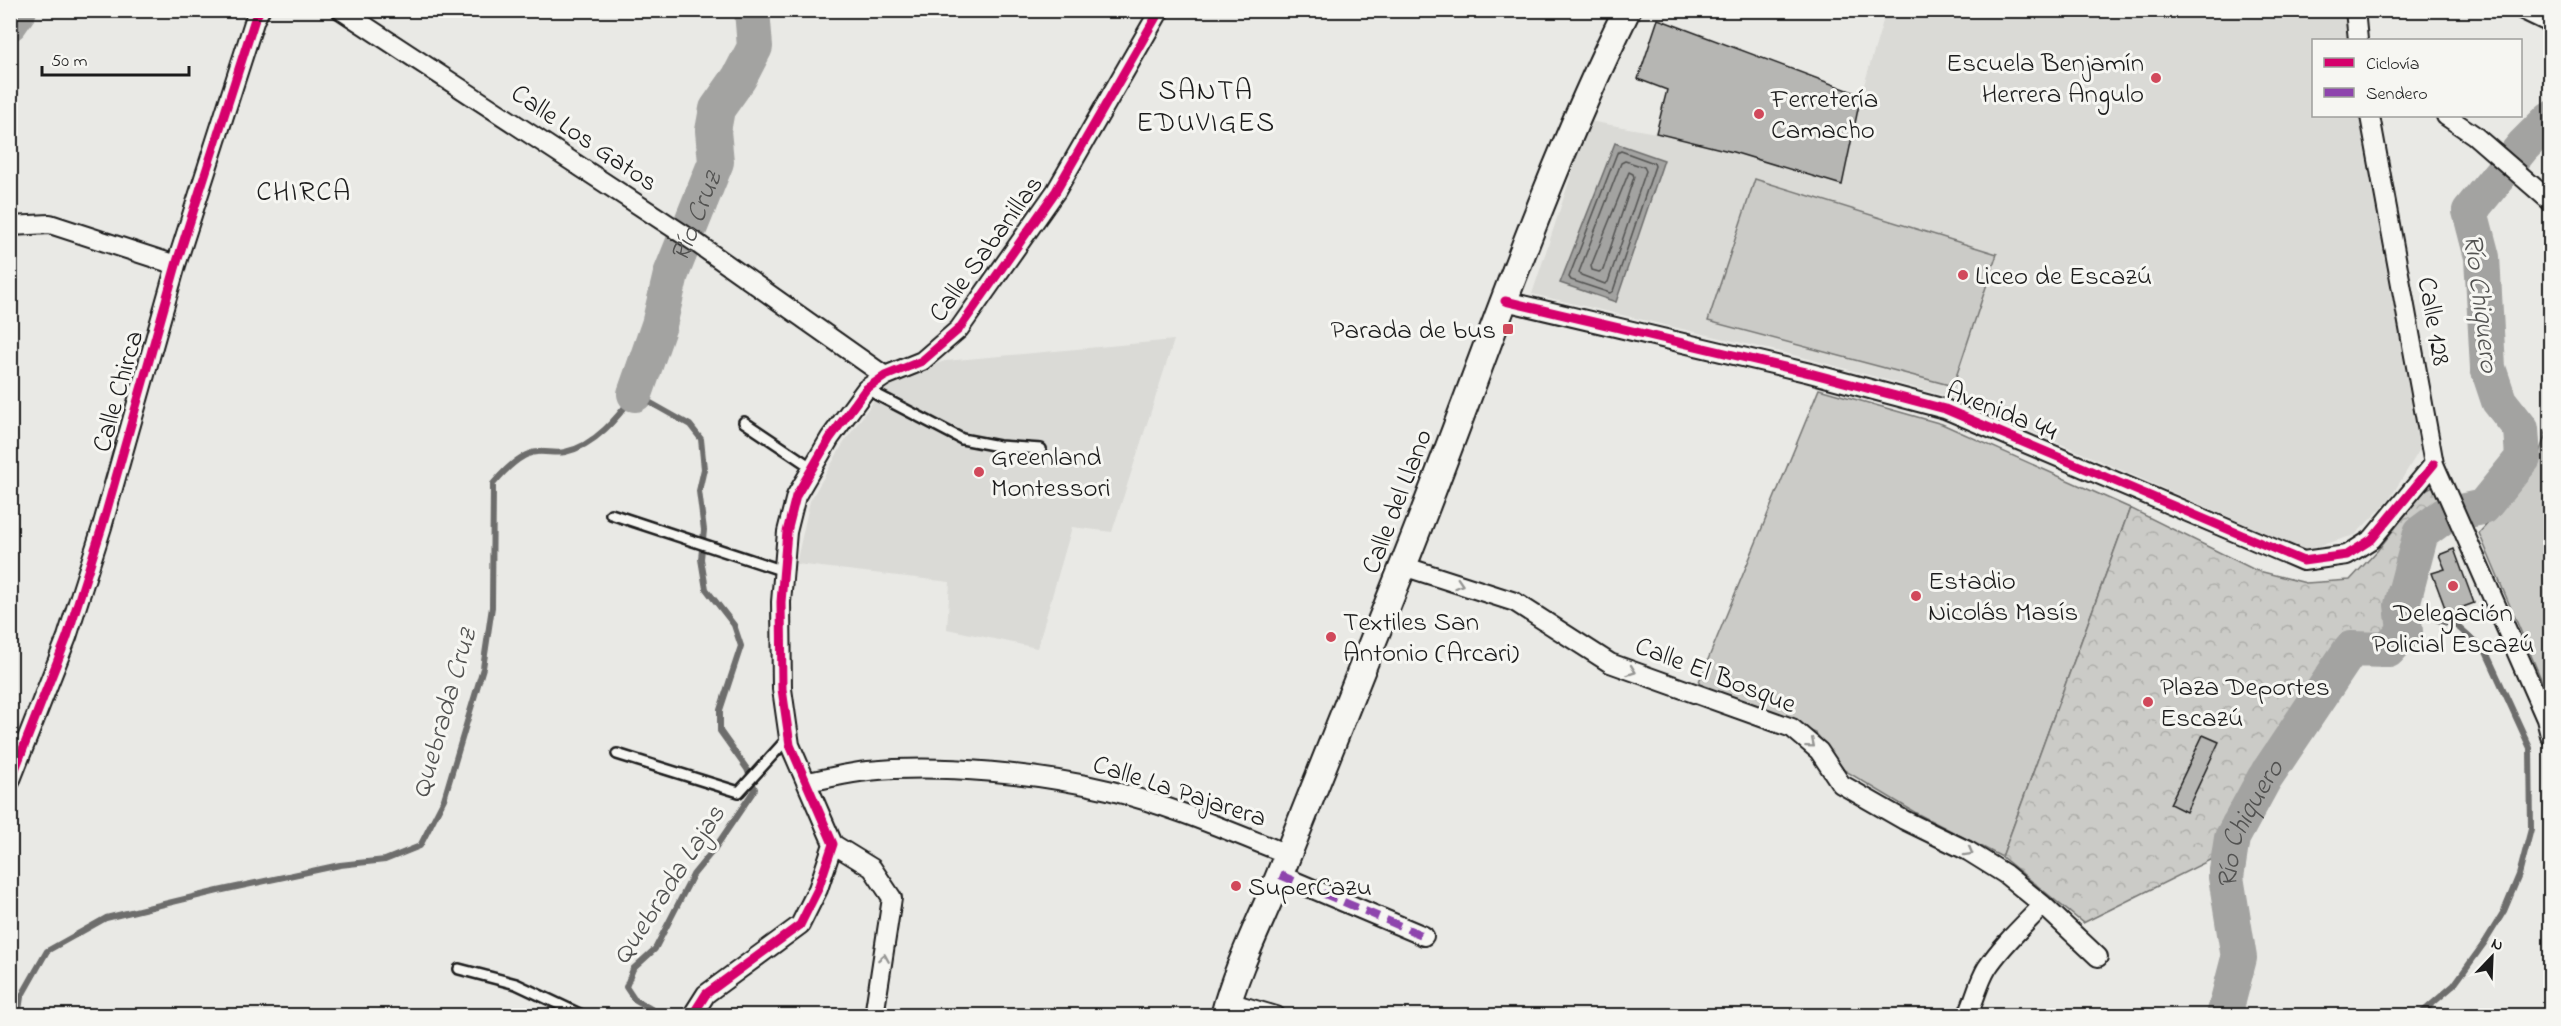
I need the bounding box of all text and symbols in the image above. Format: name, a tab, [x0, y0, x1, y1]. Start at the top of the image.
scale bar	[42, 39, 189, 77]
legend	[2312, 39, 2522, 117]
place label: Escuela Benjamín Herrera Angulo	[1946, 45, 2144, 115]
text: 50 m	[51, 49, 88, 75]
text: Ciclovía	[2366, 52, 2419, 78]
marker: Escuela Benjamín Herrera Angulo	[2149, 71, 2163, 85]
district label: SANTA EDUVIGES	[1136, 72, 1276, 145]
street label: Calle Los Gatos	[502, 75, 665, 203]
place label: Ferretería Camacho	[1770, 81, 1878, 151]
text: Sendero	[2366, 82, 2428, 108]
marker: Ferretería Camacho	[1752, 107, 1766, 121]
water label: Río Cruz	[661, 164, 735, 268]
street label: Calle Sabanillas	[920, 168, 1054, 331]
district label: CHIRCA	[256, 173, 352, 214]
water label: Río Chiquero	[2451, 232, 2509, 376]
place label: Liceo de Escazú	[1975, 258, 2152, 297]
marker: Liceo de Escazú	[1956, 268, 1970, 282]
street label: Calle 128	[2406, 274, 2460, 369]
place label: Parada de bus	[1331, 312, 1496, 351]
marker: Parada de bus	[1501, 322, 1515, 336]
street label: Calle Chirca	[83, 326, 155, 457]
street label: Avenida 44	[1940, 372, 2063, 452]
street label: Calle del Llano	[1353, 424, 1444, 580]
place label: Greenland Montessori	[991, 439, 1111, 509]
marker: Greenland Montessori	[972, 465, 986, 479]
place label: Estadio Nicolás Masís	[1928, 563, 2078, 633]
one-way arrow	[1453, 577, 1464, 589]
marker: Delegación Policial Escazú	[2446, 579, 2460, 593]
marker: Estadio Nicolás Masís	[1909, 589, 1923, 603]
place label: Delegación Policial Escazú	[2372, 595, 2534, 665]
place label: Textiles San Antonio (Arcari)	[1343, 604, 1519, 674]
water label: Quebrada Cruz	[402, 622, 490, 804]
street label: Calle El Bosque	[1629, 628, 1802, 725]
marker: Textiles San Antonio (Arcari)	[1324, 630, 1338, 644]
one-way arrow	[1626, 663, 1637, 676]
place label: Plaza Deportes Escazú	[2160, 669, 2330, 739]
marker: Plaza Deportes Escazú	[2141, 695, 2155, 709]
one-way arrow	[1804, 737, 1815, 748]
street label: Calle La Pajarera	[1087, 746, 1271, 839]
water label: Río Chiquero	[2208, 751, 2296, 891]
water label: Quebrada Lajas	[603, 797, 737, 974]
one-way arrow	[1963, 845, 1973, 856]
place label: SuperCazu	[1248, 869, 1372, 908]
marker: SuperCazu	[1229, 879, 1243, 893]
north arrow	[2462, 927, 2522, 987]
text: N	[2487, 932, 2507, 958]
one-way arrow	[878, 953, 890, 963]

